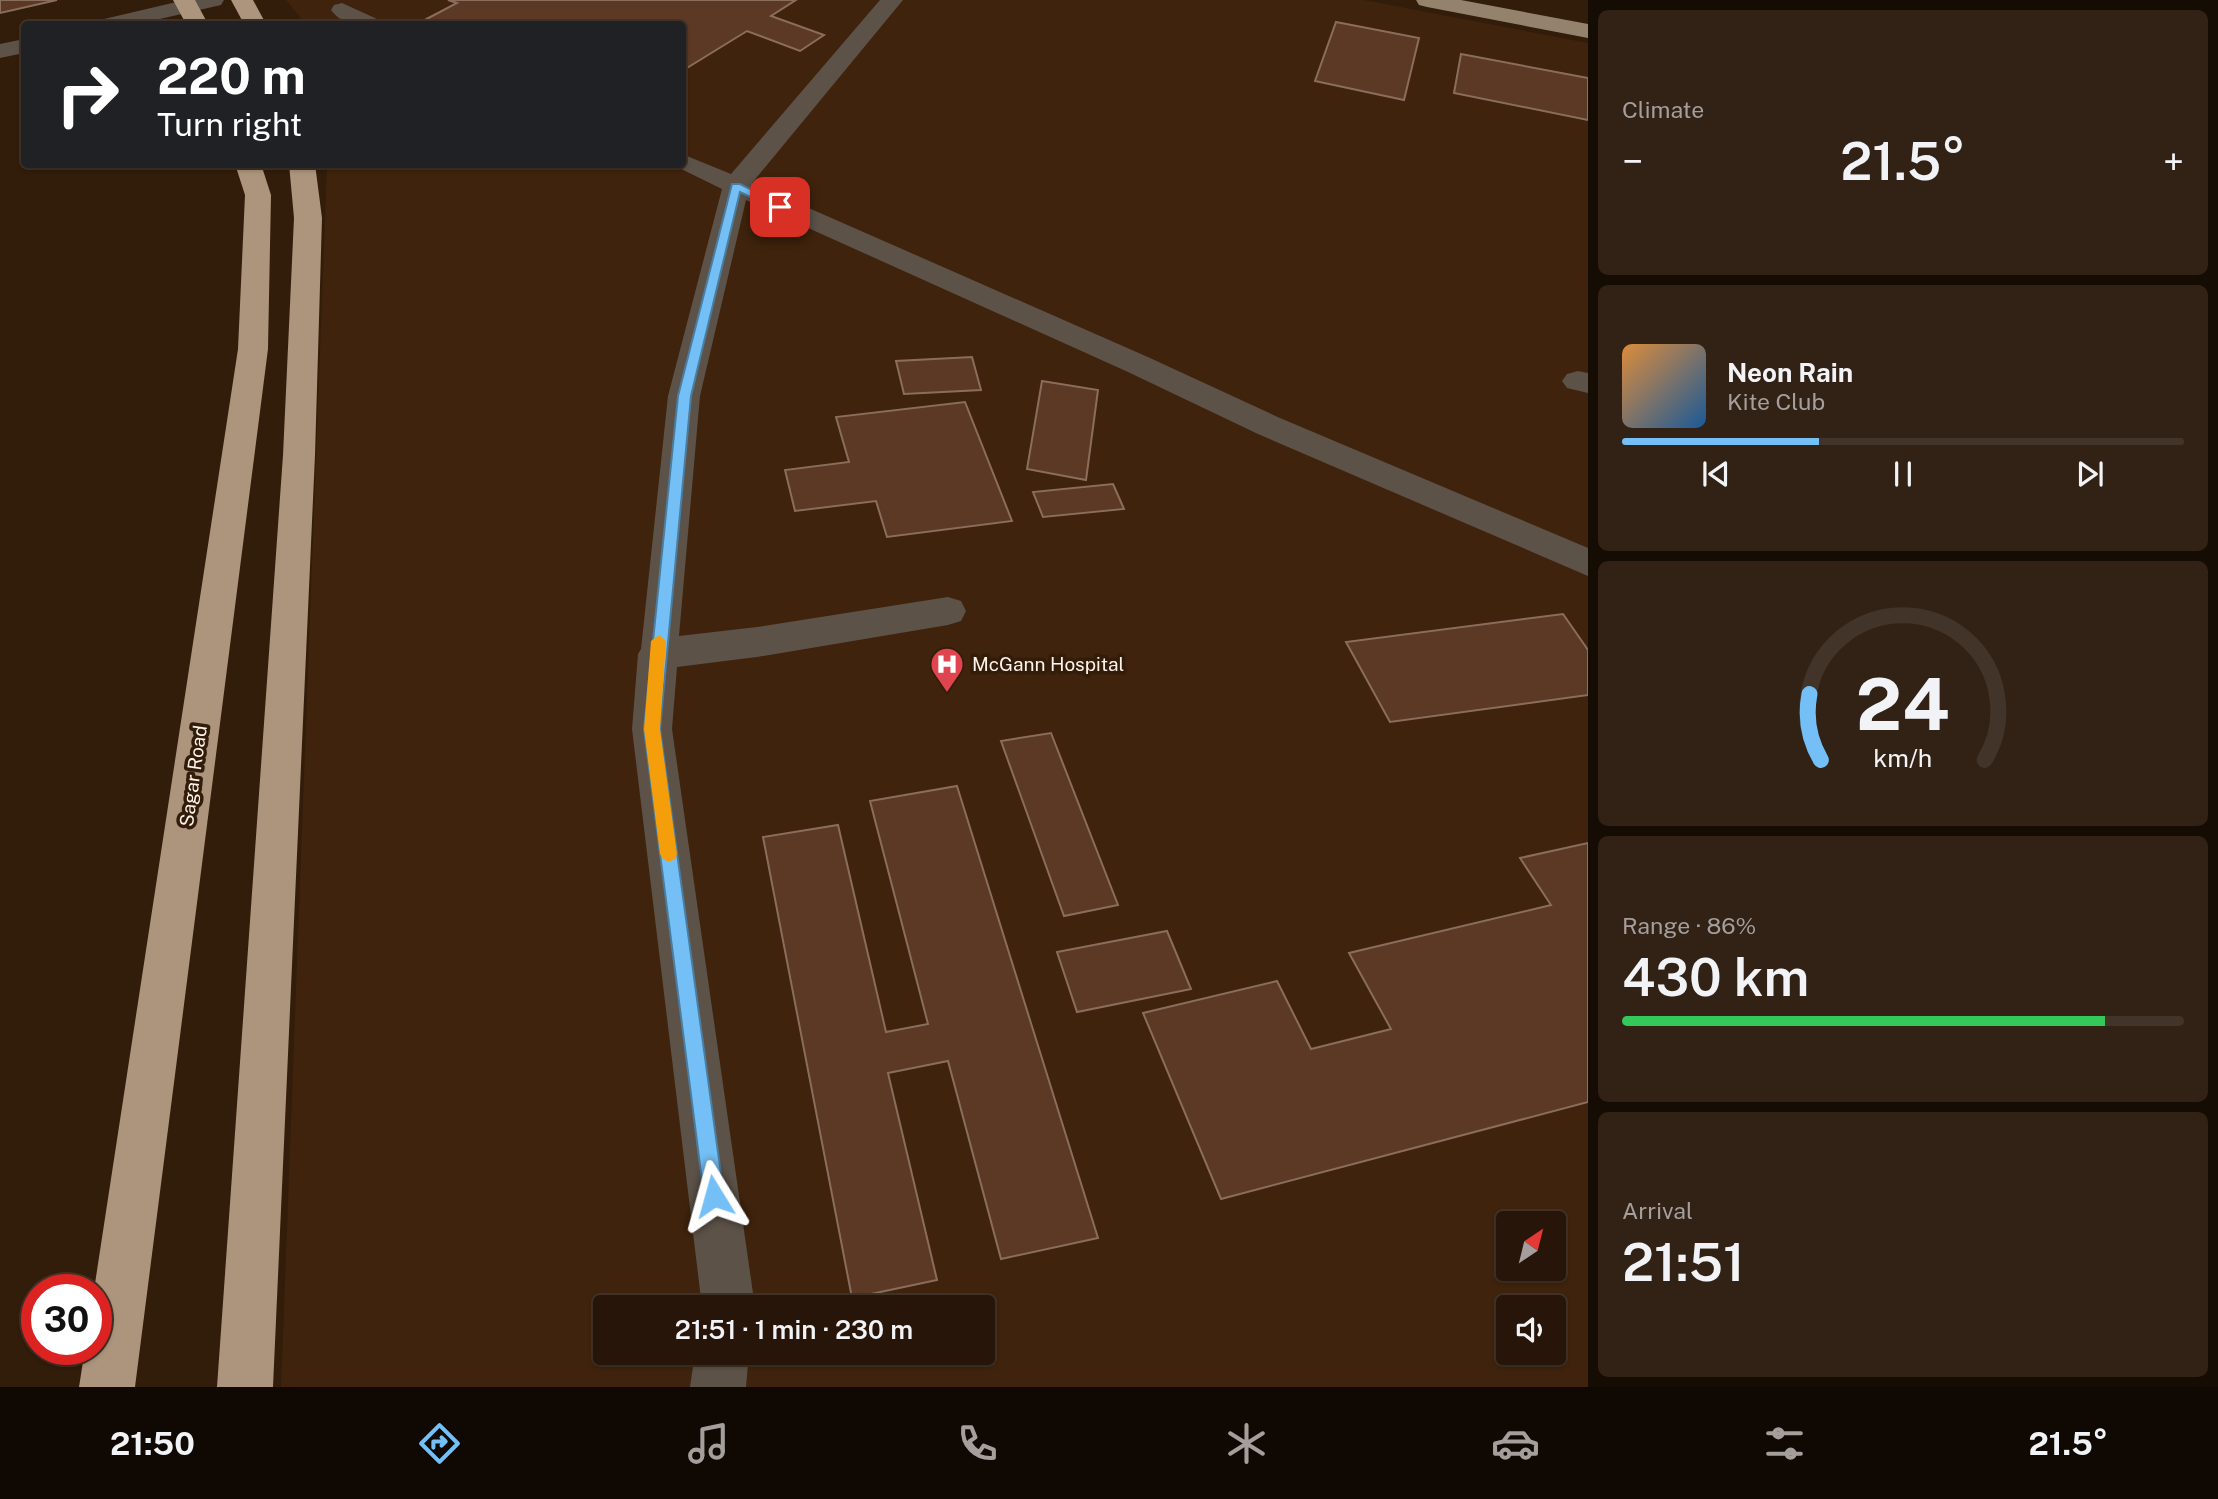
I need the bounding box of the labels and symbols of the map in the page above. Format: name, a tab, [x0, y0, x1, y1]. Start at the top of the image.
pin	[750, 177, 810, 237]
hospital icon: McGann Hospital	[928, 645, 966, 694]
place label: McGann Hospital	[972, 653, 1124, 675]
street label: Sagar Road	[175, 724, 211, 828]
position arrow	[677, 1159, 751, 1233]
north arrow	[1496, 1211, 1566, 1281]
speed limit sign: 30	[21, 1274, 112, 1365]

